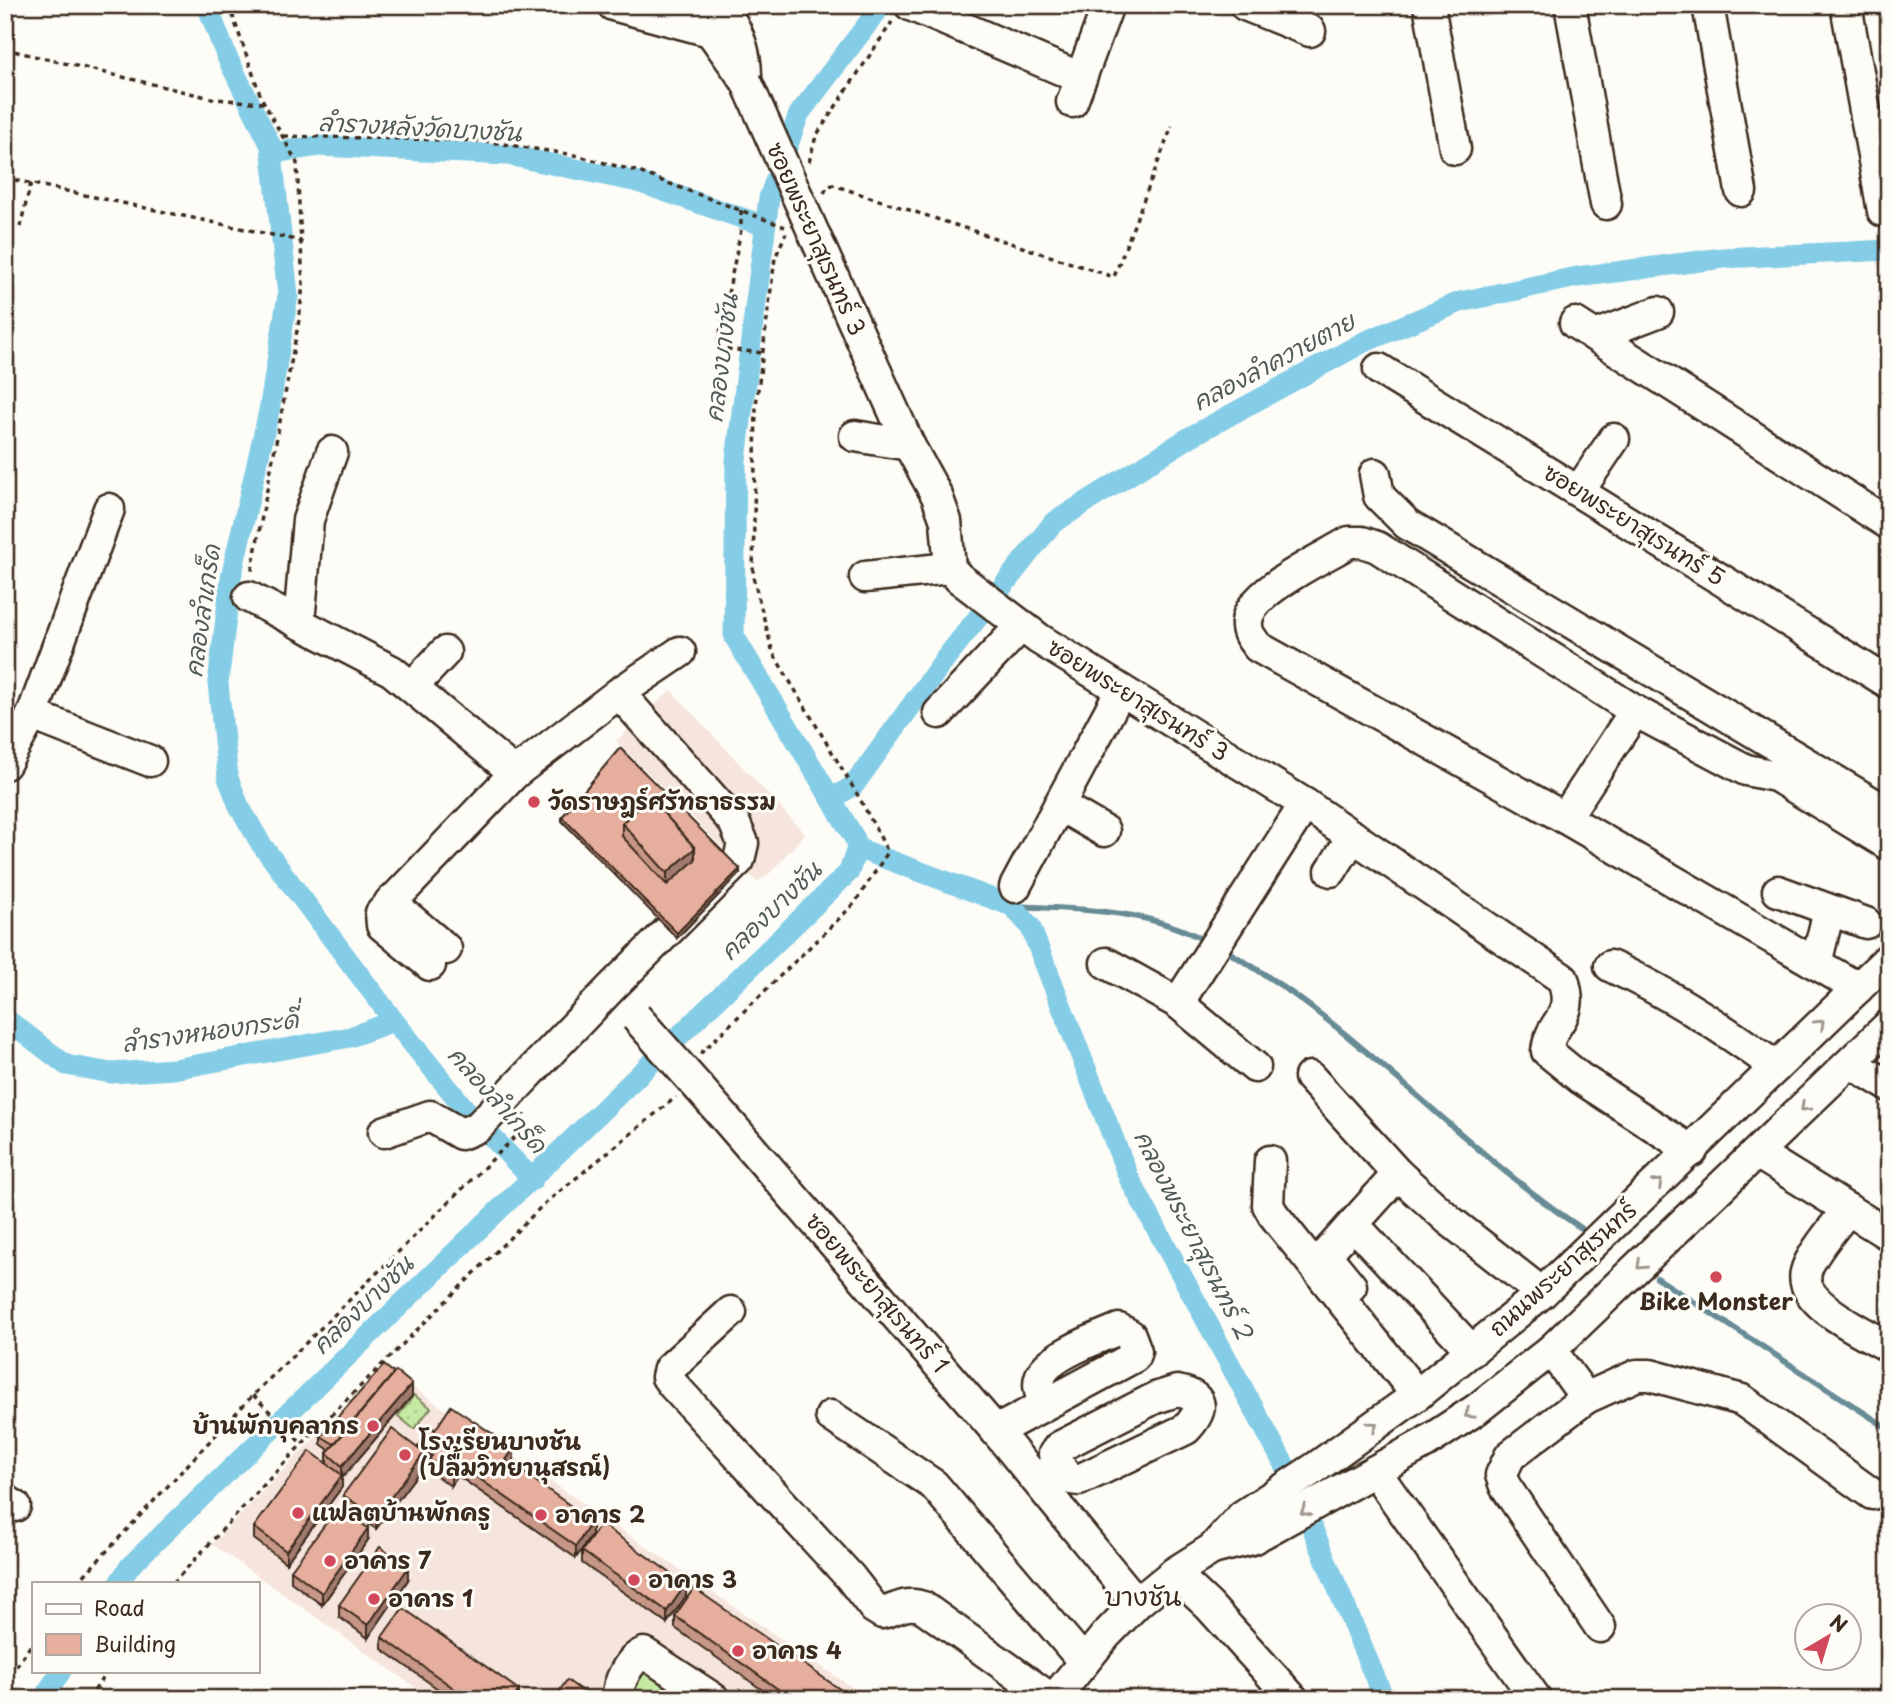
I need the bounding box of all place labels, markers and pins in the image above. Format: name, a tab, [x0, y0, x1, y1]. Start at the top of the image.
place label: วัดราษฎร์ศรัทธาธรรม	[548, 783, 776, 818]
marker: วัดราษฎร์ศรัทธาธรรม	[526, 794, 542, 810]
marker: Bike Monster	[1708, 1269, 1724, 1285]
place label: Bike Monster	[1639, 1283, 1793, 1318]
place label: บ้านพักบุคลากร	[193, 1407, 359, 1443]
marker: บ้านพักบุคลากร	[365, 1418, 381, 1434]
place label: โรงเรียนบางชัน (ปลื้มวิทยานุสรณ์)	[418, 1423, 610, 1485]
marker: โรงเรียนบางชัน (ปลื้มวิทยานุสรณ์)	[397, 1447, 413, 1463]
place label: แฟลตบ้านพักครู	[312, 1494, 491, 1530]
place label: อาคาร 2	[555, 1496, 645, 1531]
marker: แฟลตบ้านพักครู	[290, 1505, 306, 1521]
marker: อาคาร 2	[533, 1507, 549, 1523]
place label: อาคาร 7	[344, 1542, 432, 1577]
marker: อาคาร 7	[322, 1553, 338, 1569]
place label: อาคาร 3	[648, 1561, 737, 1596]
marker: อาคาร 3	[626, 1572, 642, 1588]
place label: อาคาร 1	[388, 1580, 473, 1615]
marker: อาคาร 1	[366, 1591, 382, 1607]
place label: อาคาร 4	[752, 1632, 842, 1667]
marker: อาคาร 4	[730, 1643, 746, 1659]

